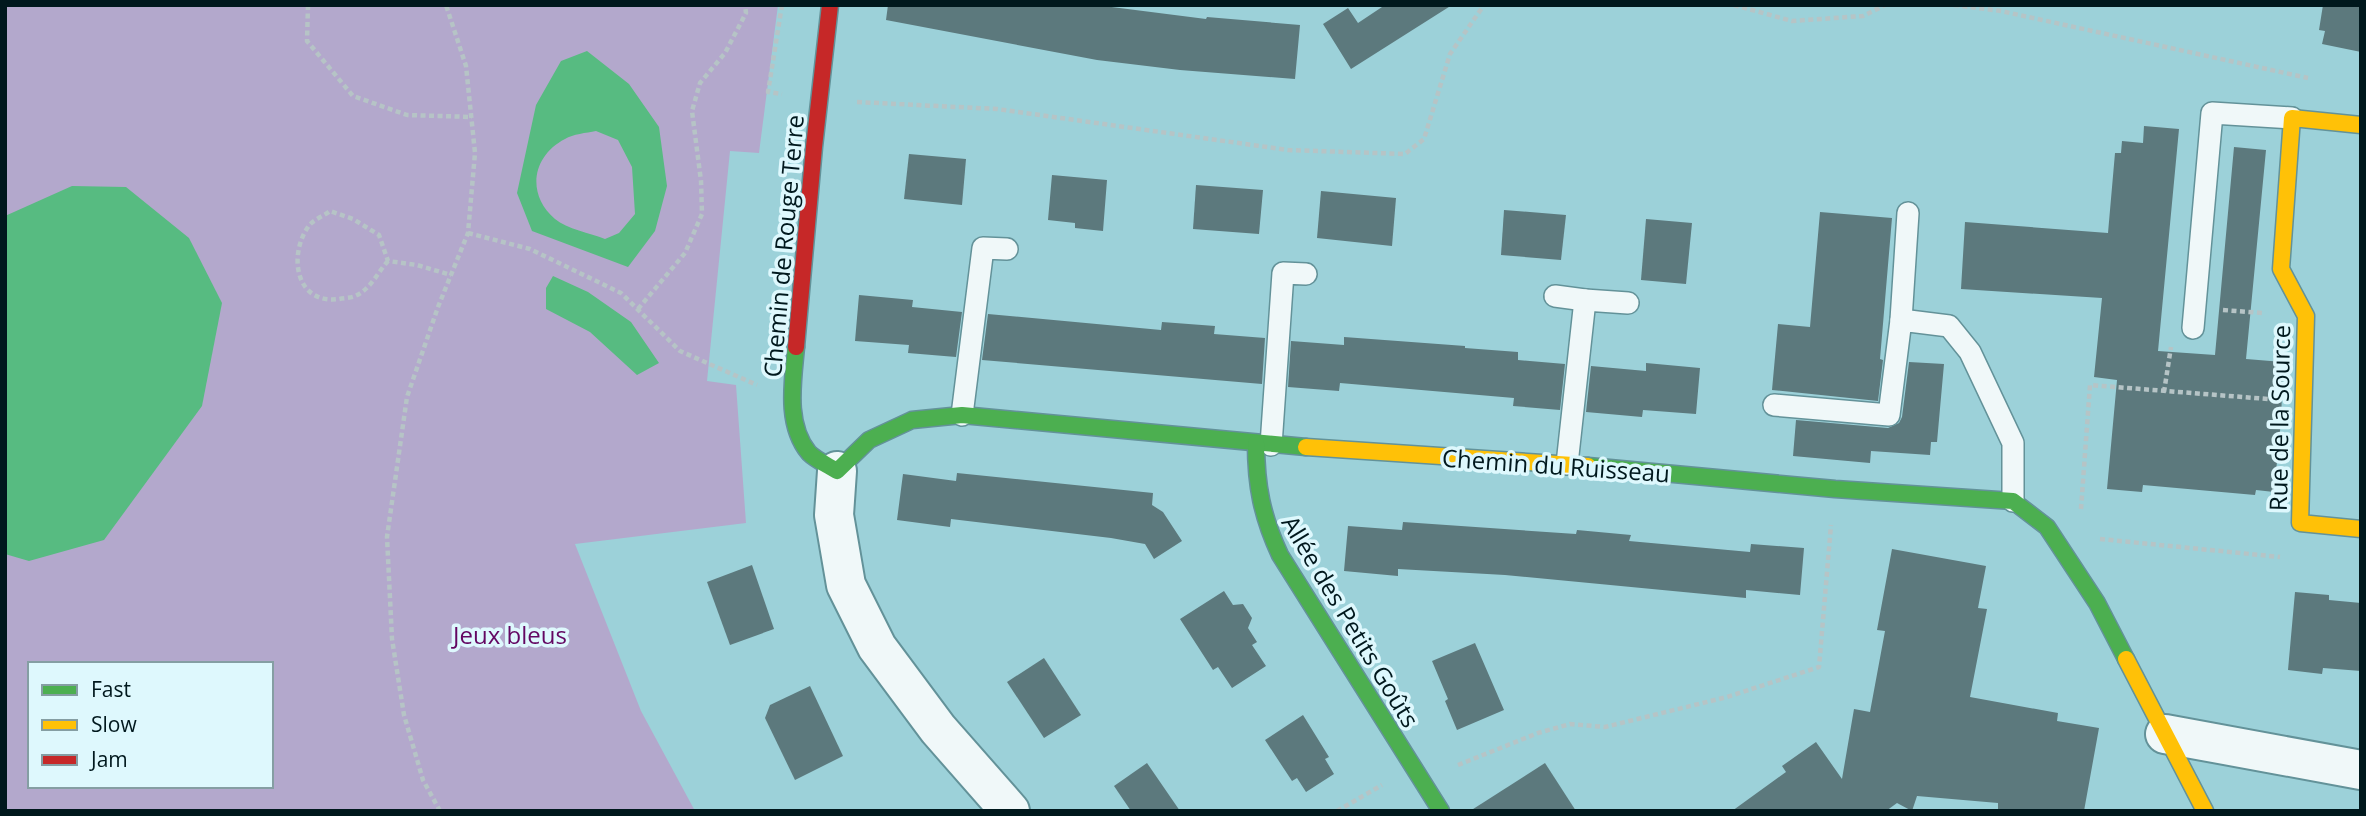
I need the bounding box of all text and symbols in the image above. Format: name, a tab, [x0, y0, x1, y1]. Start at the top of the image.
street label: Chemin de Rouge Terre	[755, 113, 811, 379]
street label: Rue de la Source	[2261, 325, 2297, 511]
street label: Chemin du Ruisseau	[1441, 441, 1671, 489]
street label: Allée des Petits Goûts	[1275, 509, 1427, 733]
park label: Jeux bleus	[451, 618, 567, 651]
legend	[28, 662, 273, 788]
text: Fast	[91, 675, 131, 703]
text: Slow	[91, 710, 137, 738]
text: Jam	[89, 745, 128, 773]

